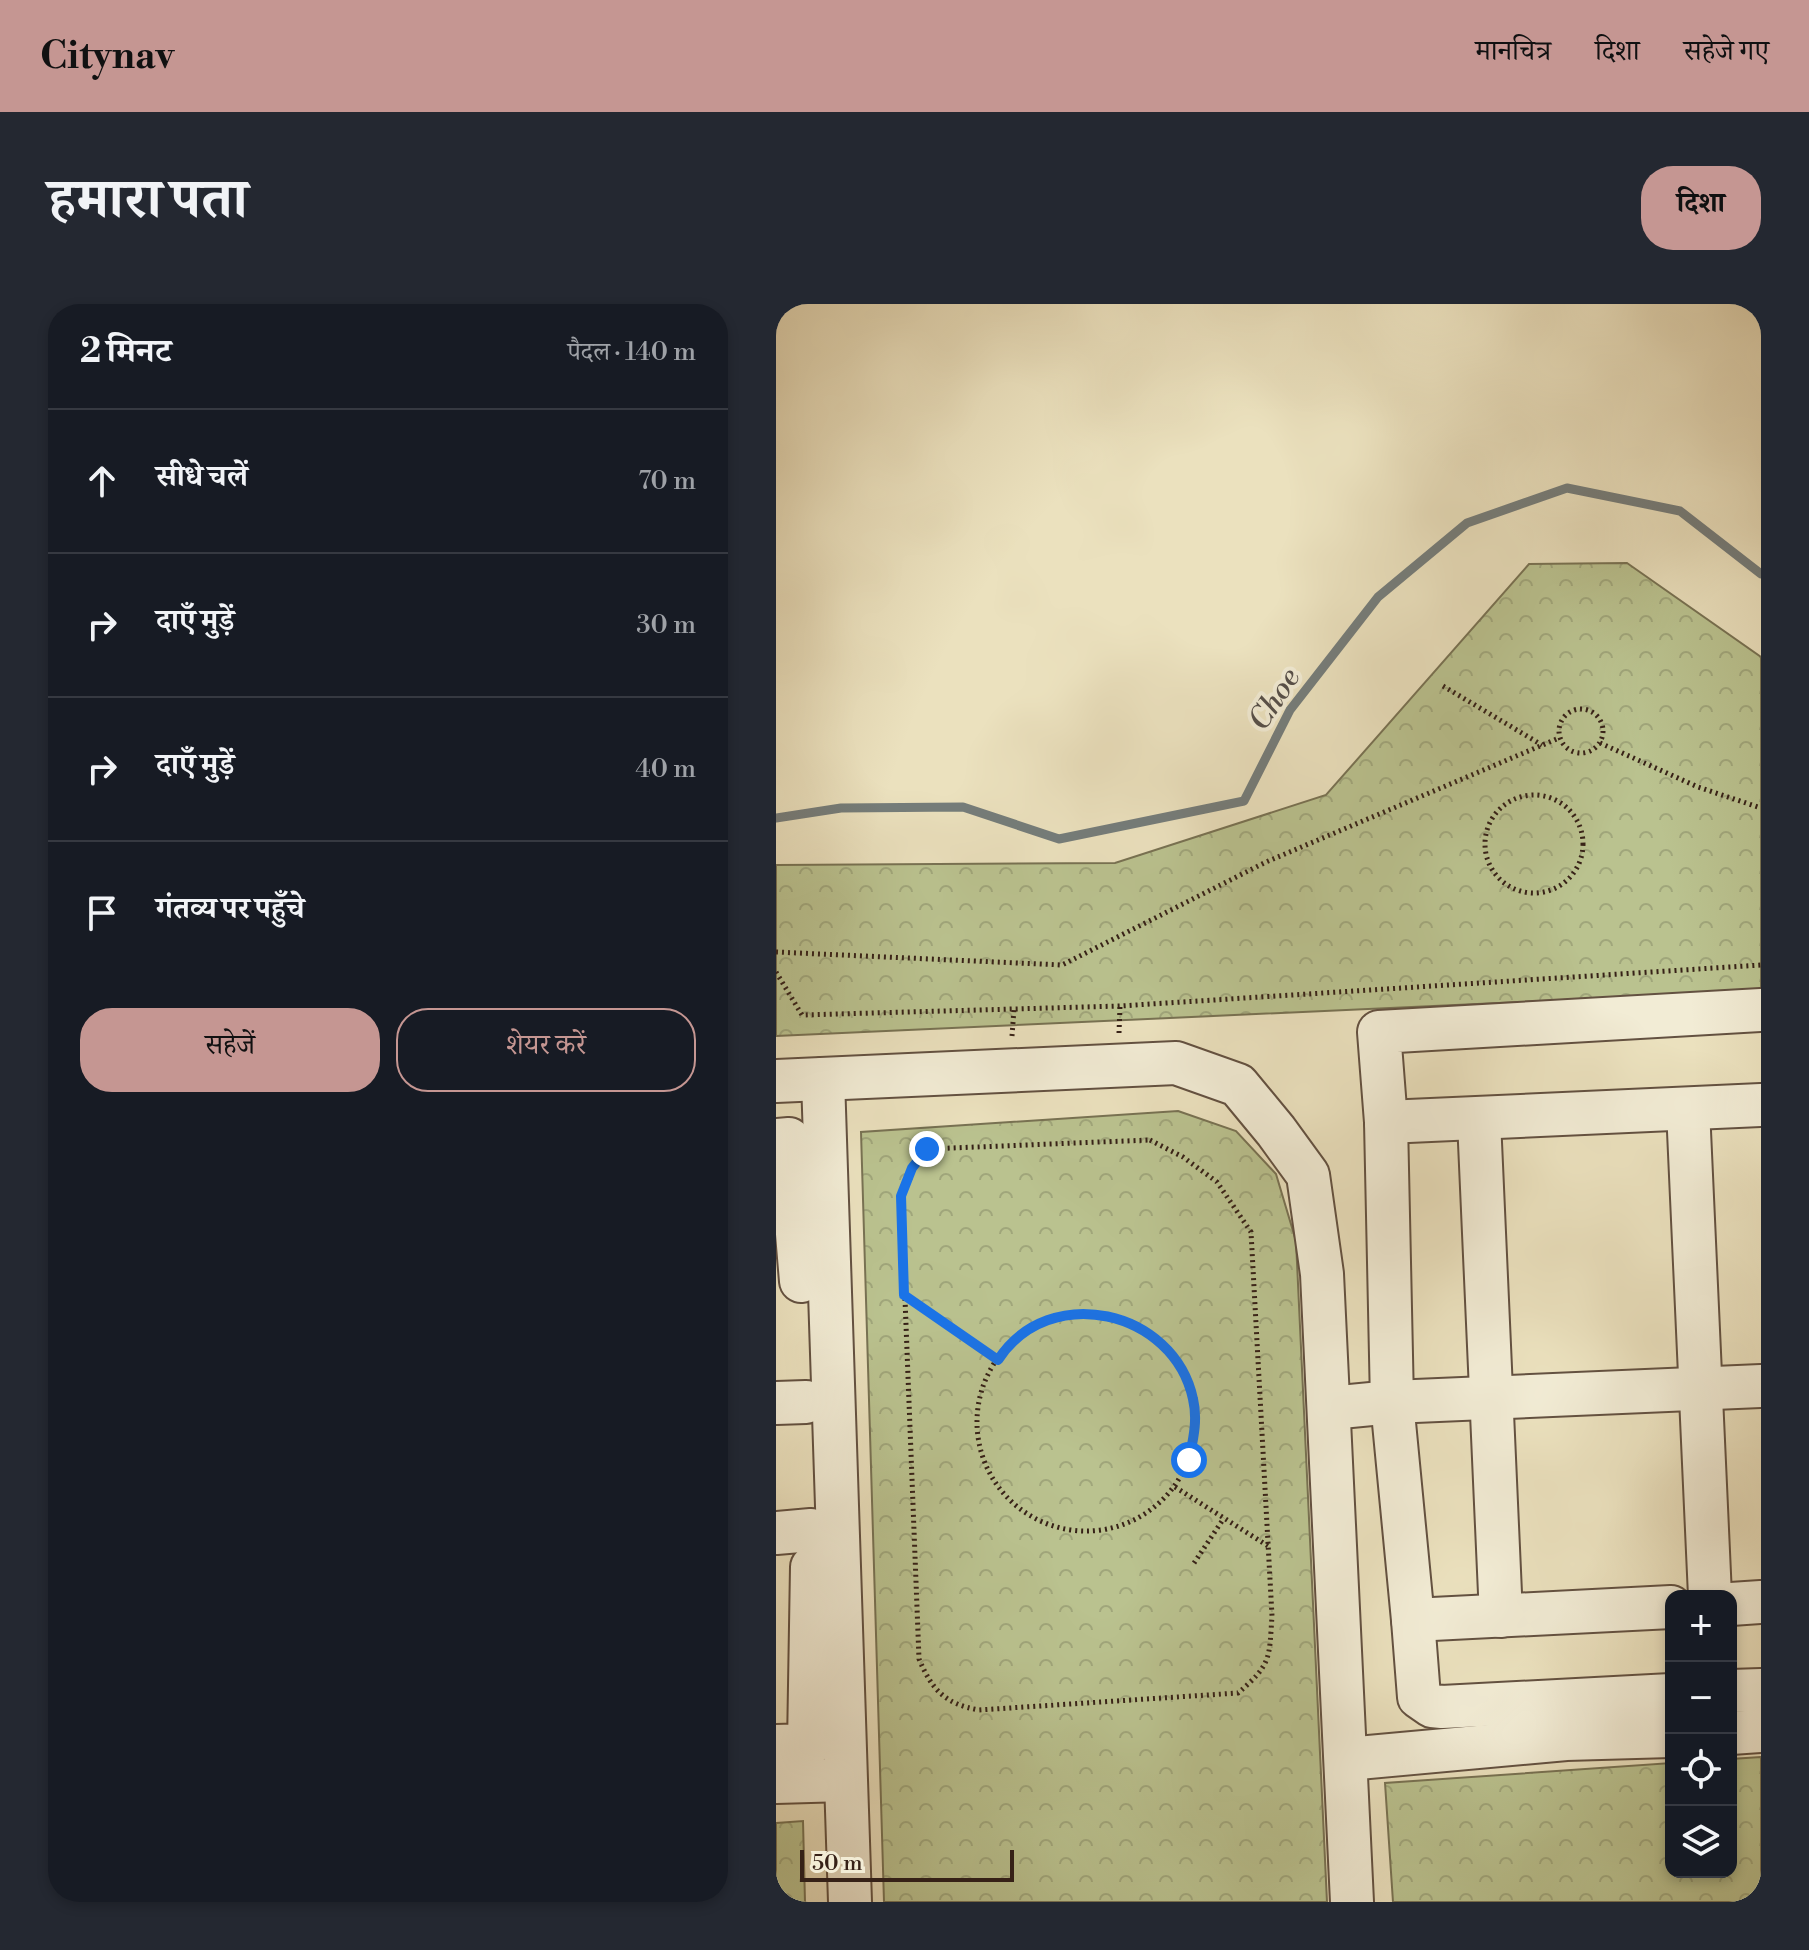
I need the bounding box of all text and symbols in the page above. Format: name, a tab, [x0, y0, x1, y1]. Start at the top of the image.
text: Citynav	[40, 33, 174, 80]
text: मानचित्र	[1475, 34, 1551, 69]
text: दिशा	[1595, 34, 1640, 69]
text: सहेजे गए	[1684, 34, 1769, 69]
text: हमारा पता	[48, 165, 248, 235]
button: दिशा	[1641, 166, 1761, 250]
text: 2 मिनट	[80, 331, 171, 373]
text: पैदल · 140 m	[567, 336, 696, 368]
text: सीधे चलें	[156, 458, 248, 496]
icon: ahead	[80, 459, 124, 503]
text: 70 m	[638, 465, 696, 497]
text: दाएँ मुड़ें	[156, 602, 234, 640]
icon: right	[80, 603, 124, 647]
text: 30 m	[636, 609, 696, 641]
water label: Choe	[1241, 661, 1309, 738]
text: दाएँ मुड़ें	[156, 746, 234, 784]
icon: right	[80, 747, 124, 791]
text: 40 m	[635, 753, 696, 785]
text: गंतव्य पर पहुँचे	[156, 890, 304, 928]
icon: arrive	[80, 891, 124, 935]
button: सहेजें	[80, 1008, 380, 1092]
button: शेयर करें	[396, 1008, 696, 1092]
route end	[909, 1131, 945, 1167]
route start	[1171, 1442, 1207, 1478]
map controls	[1665, 1590, 1737, 1878]
button: +	[1665, 1590, 1737, 1662]
button: −	[1665, 1662, 1737, 1734]
button: locate	[1665, 1734, 1737, 1806]
button: layers	[1665, 1806, 1737, 1878]
scale bar	[800, 1846, 1014, 1882]
text: 50 m	[812, 1850, 863, 1877]

